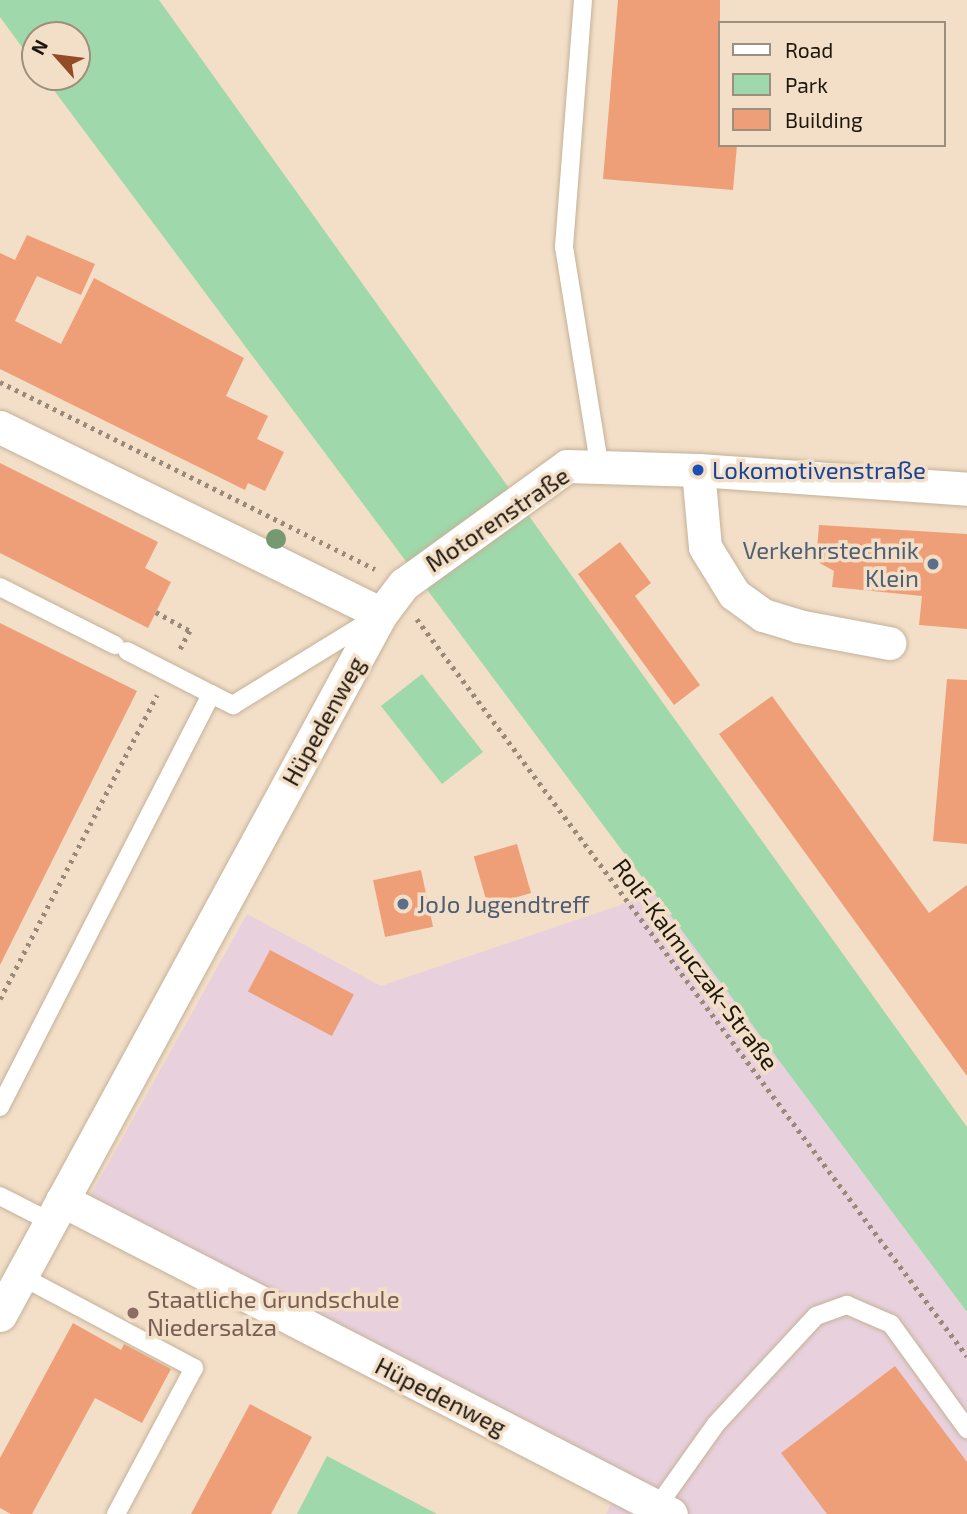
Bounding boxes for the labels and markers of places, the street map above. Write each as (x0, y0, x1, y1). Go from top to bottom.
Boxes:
place label: Lokomotivenstraße (712, 456, 926, 484)
marker: Lokomotivenstraße (690, 462, 706, 478)
place label: Verkehrstechnik Klein (742, 536, 919, 592)
marker: Verkehrstechnik Klein (925, 556, 941, 572)
place label: JoJo Jugendtreff (417, 890, 590, 918)
marker: JoJo Jugendtreff (395, 896, 411, 912)
place label: Staatliche Grundschule Niedersalza (147, 1285, 400, 1341)
marker: Staatliche Grundschule Niedersalza (125, 1305, 141, 1321)

